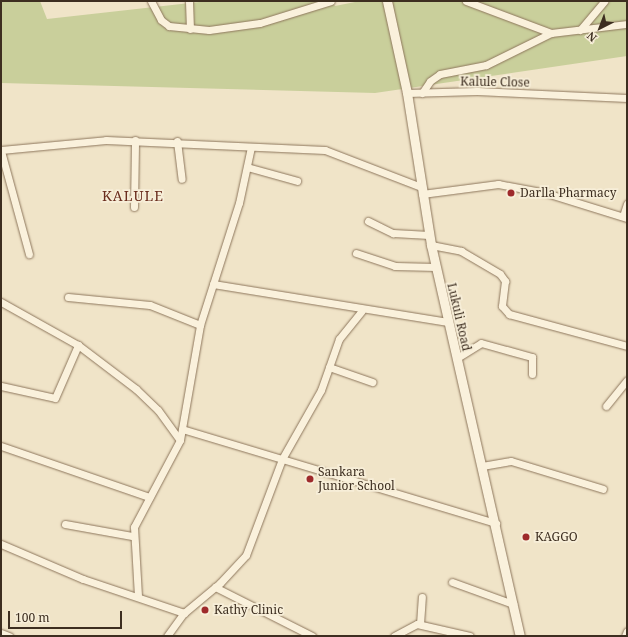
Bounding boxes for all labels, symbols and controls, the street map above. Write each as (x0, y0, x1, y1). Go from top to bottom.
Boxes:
north arrow (580, 8, 620, 48)
text: N (583, 29, 600, 46)
street label: Kalule Close (460, 74, 530, 90)
place label: Darlla Pharmacy (520, 186, 617, 200)
marker: Darlla Pharmacy (505, 187, 517, 199)
district label: KALULE (102, 188, 164, 204)
street label: Lukuli Road (444, 282, 474, 352)
place label: Sankara Junior School (318, 465, 395, 493)
marker: Sankara Junior School (305, 474, 315, 484)
place label: KAGGO (535, 530, 578, 544)
marker: KAGGO (520, 531, 532, 543)
scale bar (10, 603, 124, 629)
place label: Kathy Clinic (214, 603, 283, 617)
marker: Kathy Clinic (199, 604, 211, 616)
text: 100 m (15, 609, 50, 626)

